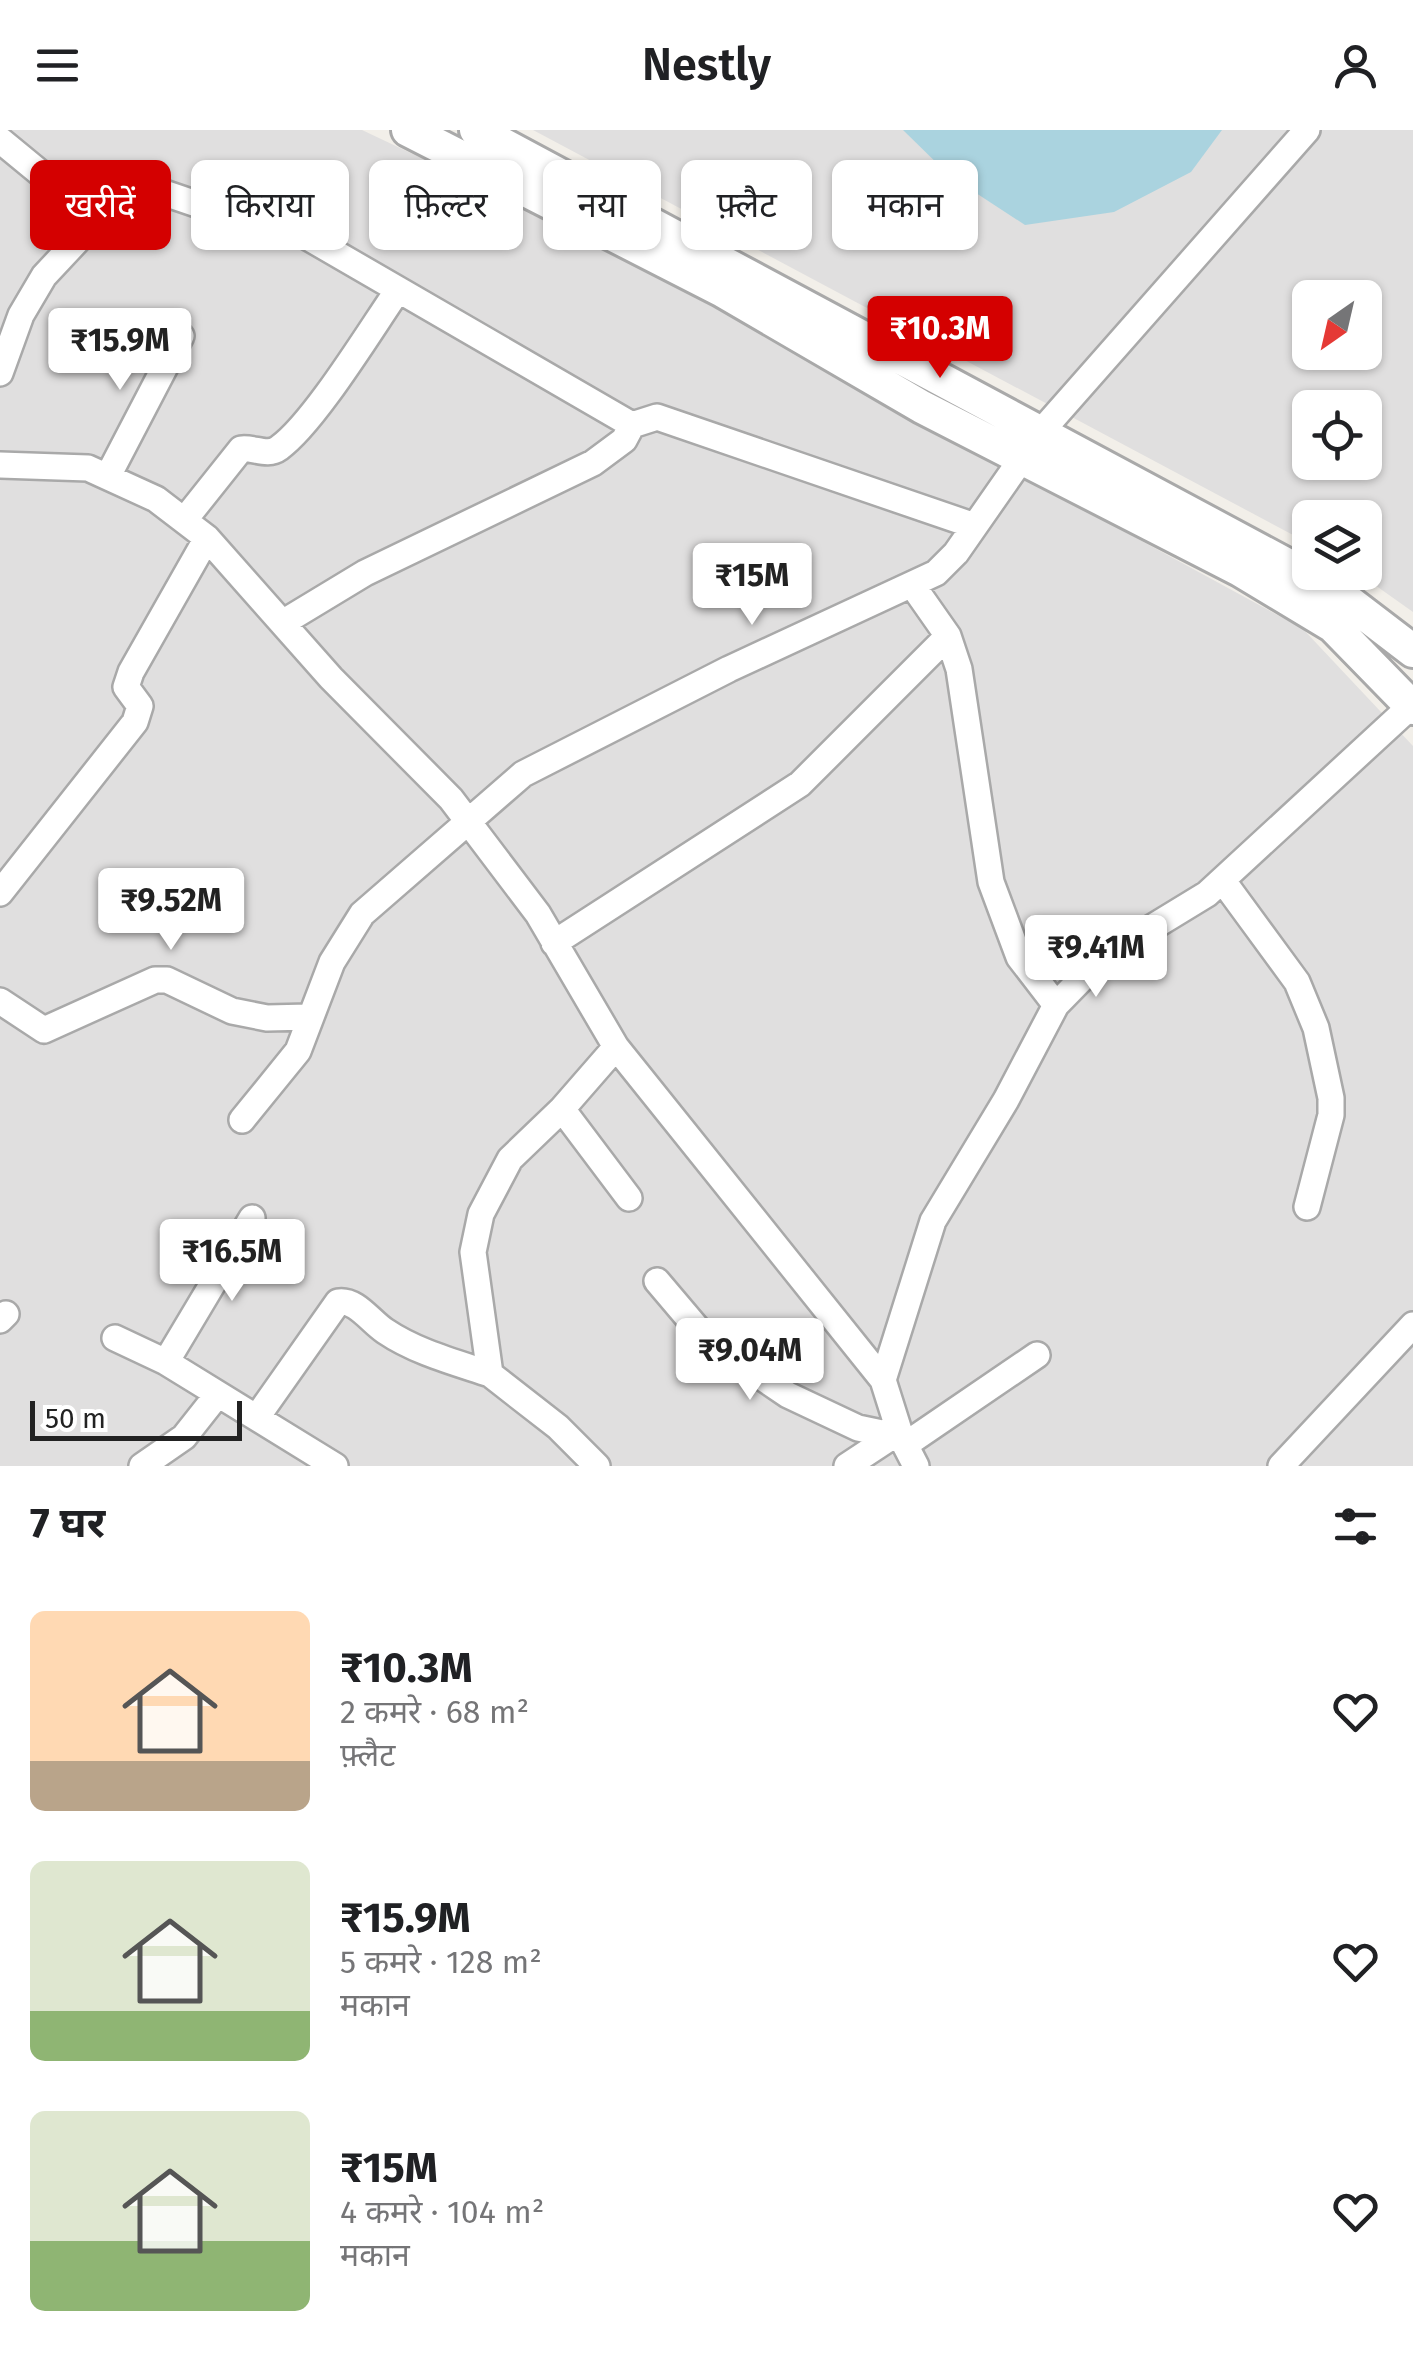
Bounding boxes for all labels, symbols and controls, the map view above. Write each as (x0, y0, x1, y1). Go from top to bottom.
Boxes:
icon: menu (30, 38, 85, 93)
text: Nestly (642, 38, 771, 92)
icon: person (1328, 38, 1383, 93)
chip: खरीदें (30, 160, 171, 250)
chip: किराया (191, 160, 349, 250)
chip: फ़िल्टर (369, 160, 523, 250)
chip: नया (543, 160, 661, 250)
chip: फ़्लैट (681, 160, 812, 250)
chip: मकान (832, 160, 978, 250)
north arrow (1292, 280, 1382, 370)
map controls (1292, 280, 1382, 590)
pin: ₹10.3M (859, 296, 1021, 381)
pin: ₹15.9M (39, 308, 201, 393)
text: ₹10.3M (890, 309, 990, 347)
text: ₹15.9M (70, 321, 170, 359)
button: locate (1292, 390, 1382, 480)
button: layers (1292, 500, 1382, 590)
pin: ₹15M (693, 543, 811, 628)
text: ₹15M (715, 556, 789, 594)
pin: ₹9.52M (90, 868, 252, 953)
text: ₹9.52M (120, 881, 222, 919)
pin: ₹9.41M (1015, 915, 1177, 1000)
text: ₹9.41M (1047, 928, 1145, 966)
pin: ₹16.5M (151, 1219, 313, 1304)
text: ₹16.5M (182, 1232, 282, 1270)
pin: ₹9.04M (669, 1318, 831, 1403)
text: ₹9.04M (698, 1331, 802, 1369)
scale bar (30, 1396, 242, 1440)
text: 50 m (45, 1402, 106, 1435)
text: 7 घर (30, 1498, 105, 1548)
icon: filters (1328, 1499, 1383, 1554)
text: ₹10.3M (340, 1643, 472, 1693)
icon: home (110, 1651, 230, 1771)
icon: heart (1328, 1684, 1383, 1739)
text: 2 कमरे · 68 m² (340, 1693, 529, 1731)
text: फ़्लैट (340, 1736, 395, 1774)
text: ₹15.9M (340, 1893, 470, 1943)
icon: home (110, 1901, 230, 2021)
icon: heart (1328, 1934, 1383, 1989)
text: 5 कमरे · 128 m² (340, 1943, 542, 1981)
text: मकान (340, 1986, 410, 2024)
text: ₹15M (340, 2143, 438, 2193)
icon: home (110, 2151, 230, 2271)
icon: heart (1328, 2184, 1383, 2239)
text: 4 कमरे · 104 m² (340, 2193, 544, 2231)
text: मकान (340, 2236, 410, 2274)

